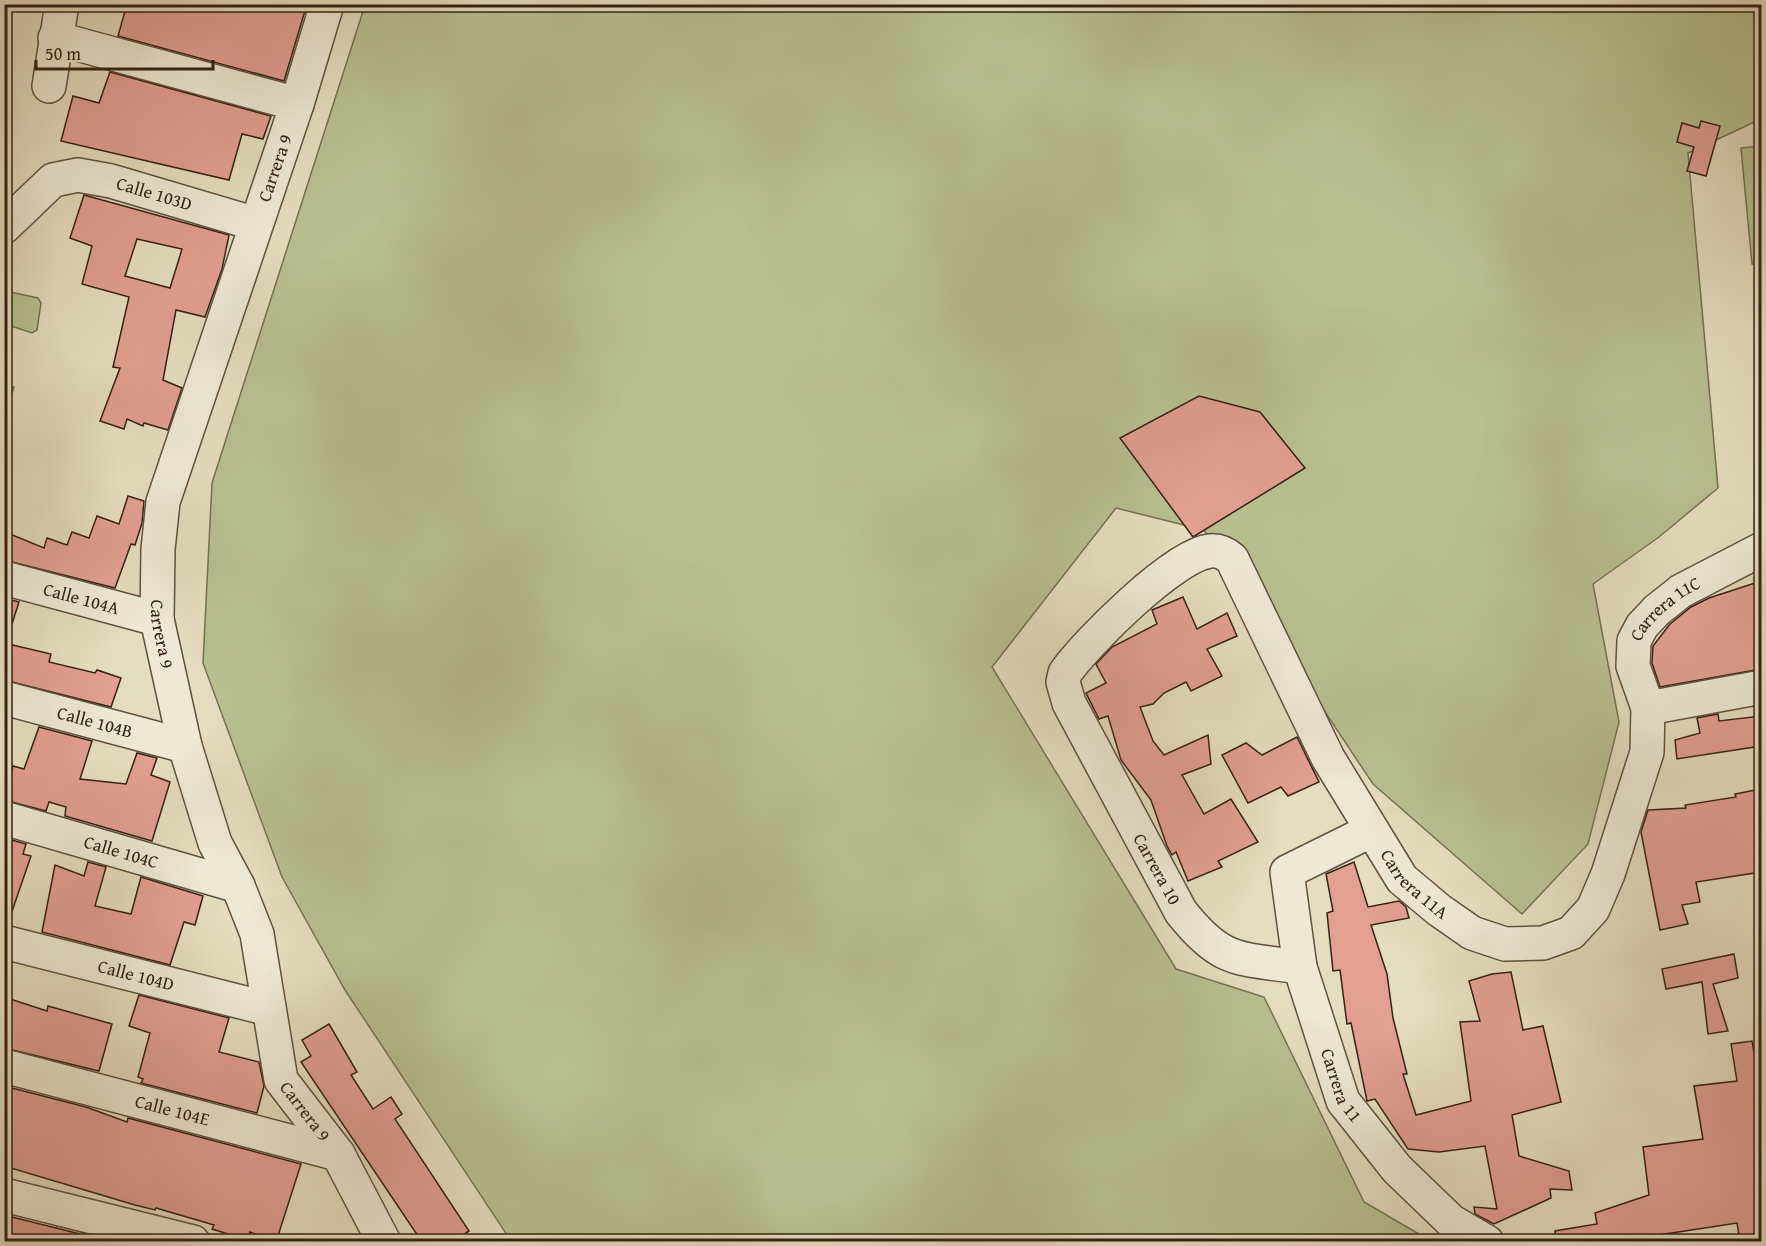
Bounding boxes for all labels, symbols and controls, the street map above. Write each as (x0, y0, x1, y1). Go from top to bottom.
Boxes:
scale bar (36, 33, 213, 71)
text: 50 m (45, 40, 81, 67)
street label: Carrera 9 (250, 130, 299, 205)
street label: Calle 103D (113, 169, 196, 217)
street label: Carrera 11C (1622, 569, 1705, 646)
street label: Calle 104A (40, 575, 123, 621)
street label: Carrera 9 (144, 599, 181, 671)
street label: Calle 104B (54, 699, 136, 745)
street label: Calle 104C (81, 828, 162, 875)
street label: Carrera 10 (1127, 828, 1188, 910)
street label: Carrera 11A (1374, 844, 1454, 926)
street label: Calle 104D (95, 952, 177, 997)
street label: Carrera 11 (1314, 1045, 1369, 1128)
street label: Carrera 9 (273, 1075, 337, 1147)
street label: Calle 104E (132, 1087, 213, 1133)

